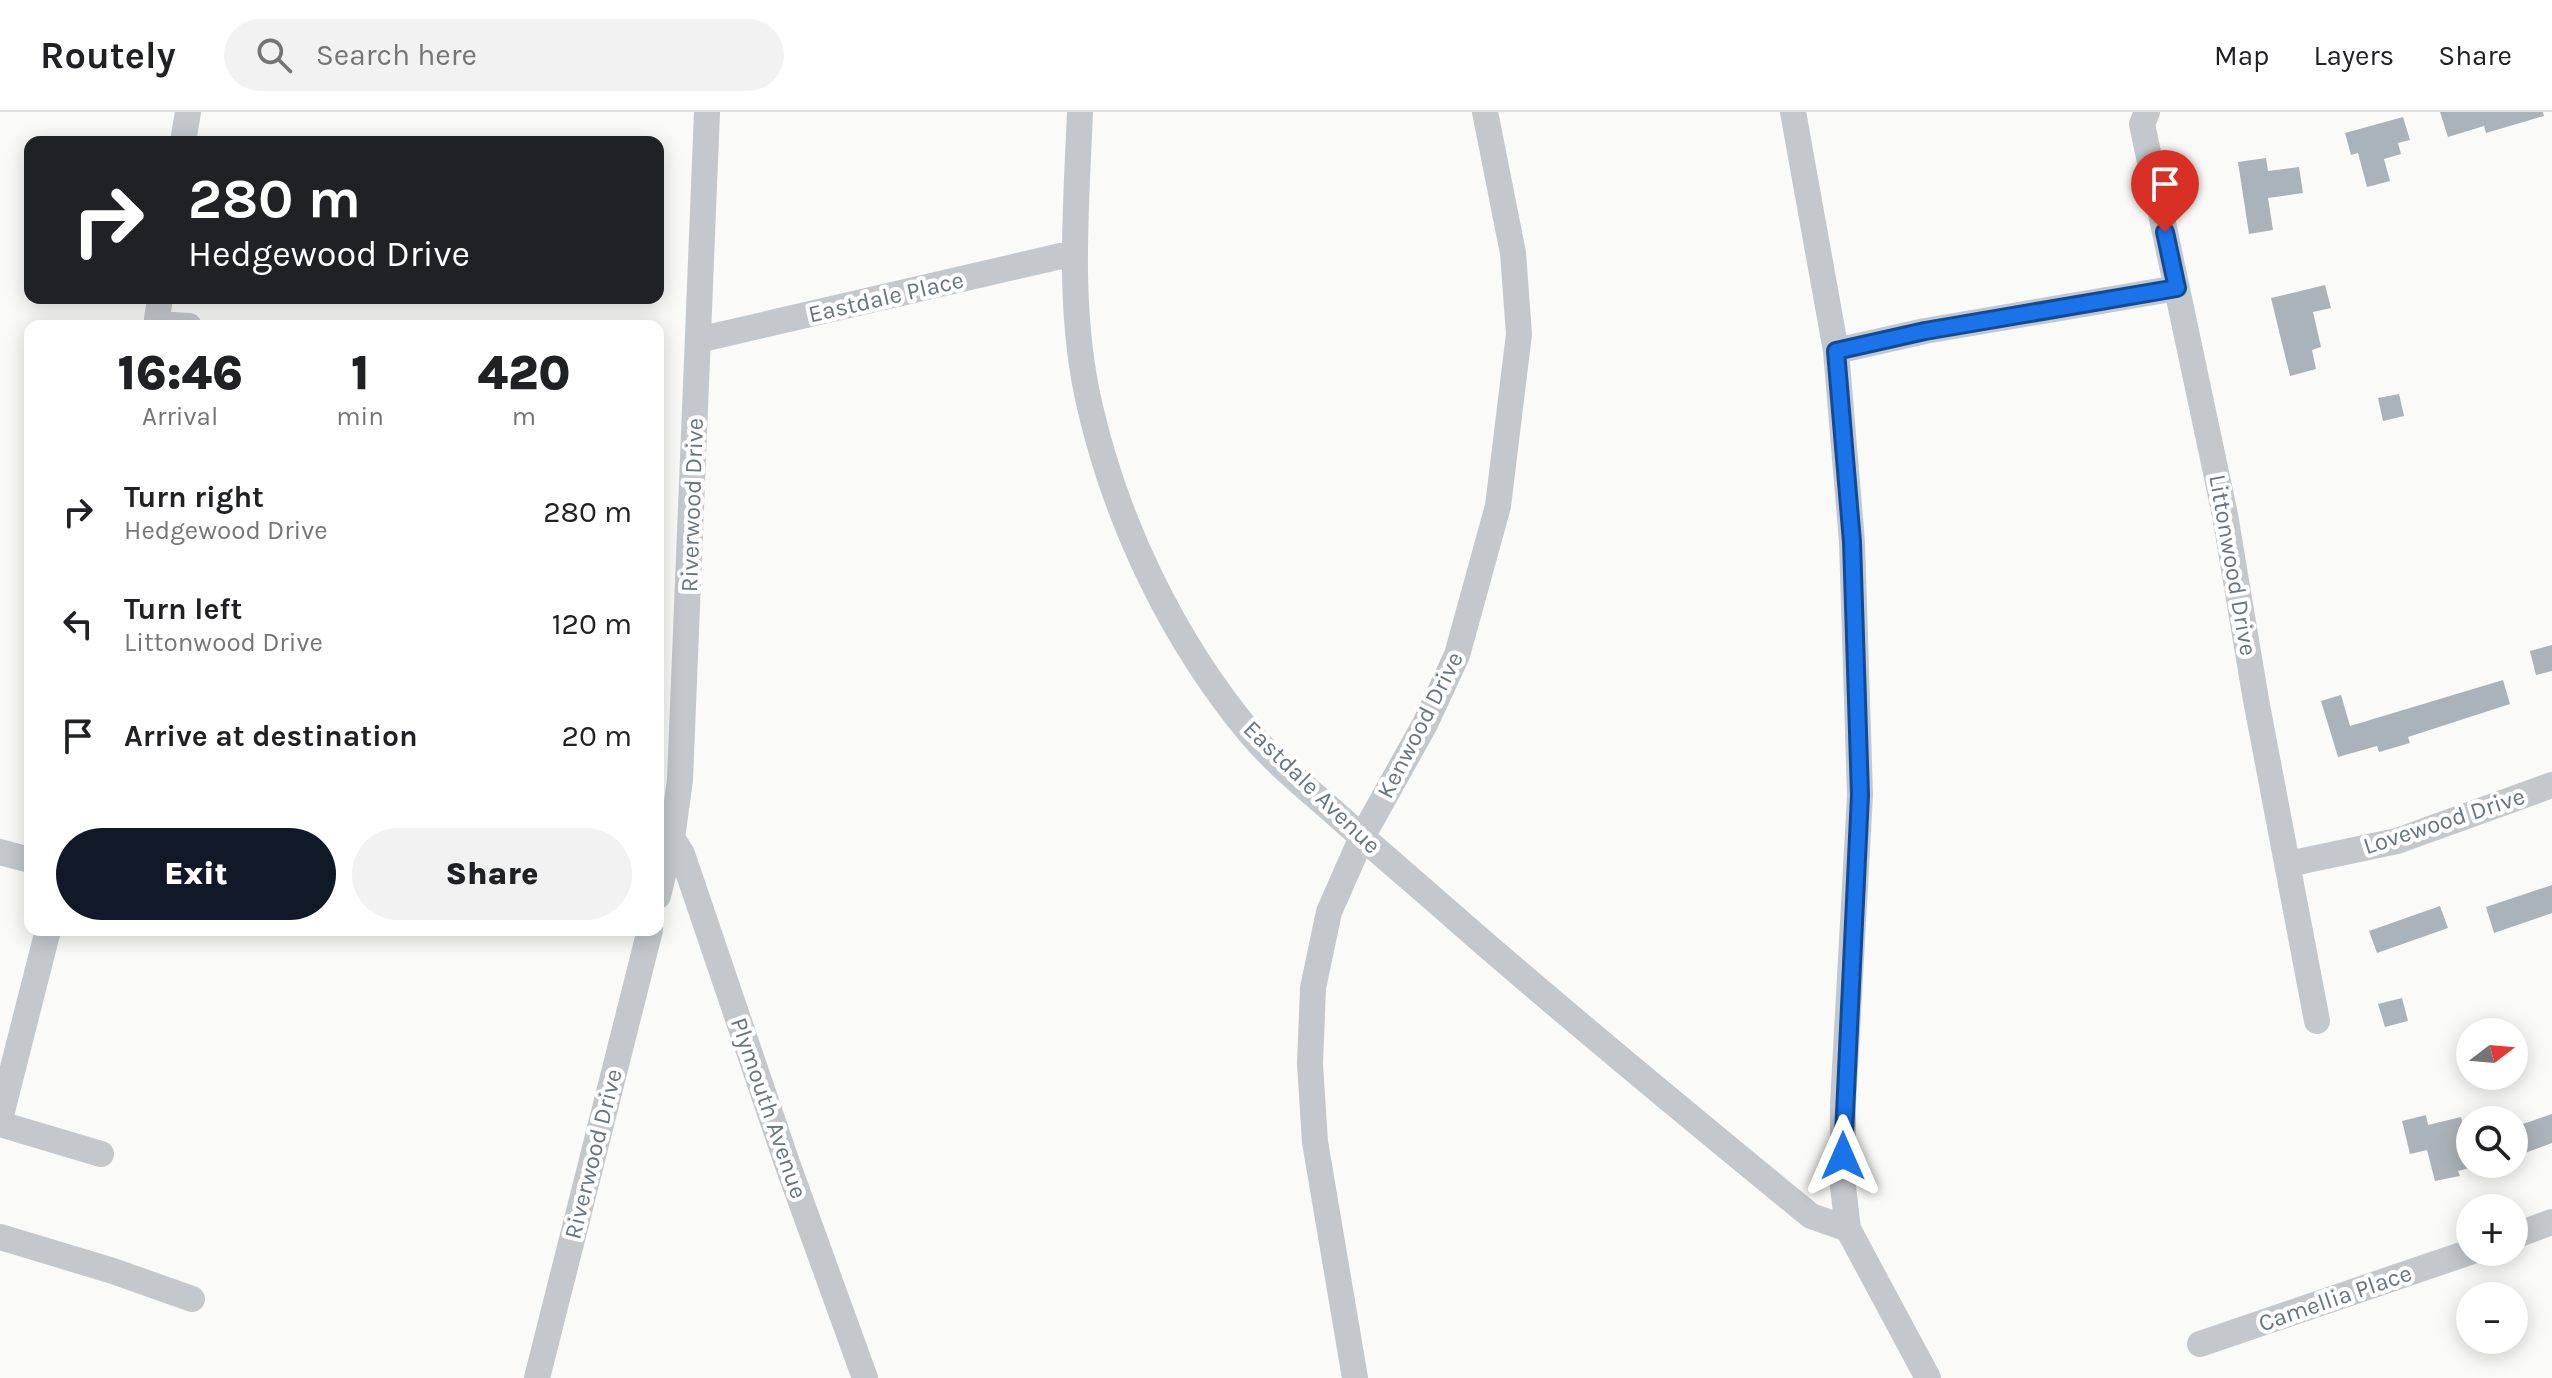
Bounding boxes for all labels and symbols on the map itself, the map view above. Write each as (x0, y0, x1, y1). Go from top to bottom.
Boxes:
pin (2131, 150, 2199, 232)
street label: Eastdale Place (806, 266, 966, 328)
street label: Riverwood Drive (675, 417, 709, 593)
street label: Littonwood Drive (2203, 472, 2263, 658)
street label: Kenwood Drive (1371, 647, 1469, 803)
street label: Eastdale Avenue (1238, 715, 1386, 859)
street label: Lovewood Drive (2360, 782, 2528, 860)
street label: Plymouth Avenue (725, 1014, 813, 1202)
north arrow (2456, 1018, 2528, 1090)
street label: Riverwood Drive (558, 1066, 628, 1242)
position arrow (1801, 1114, 1885, 1198)
street label: Camellia Place (2255, 1259, 2415, 1337)

